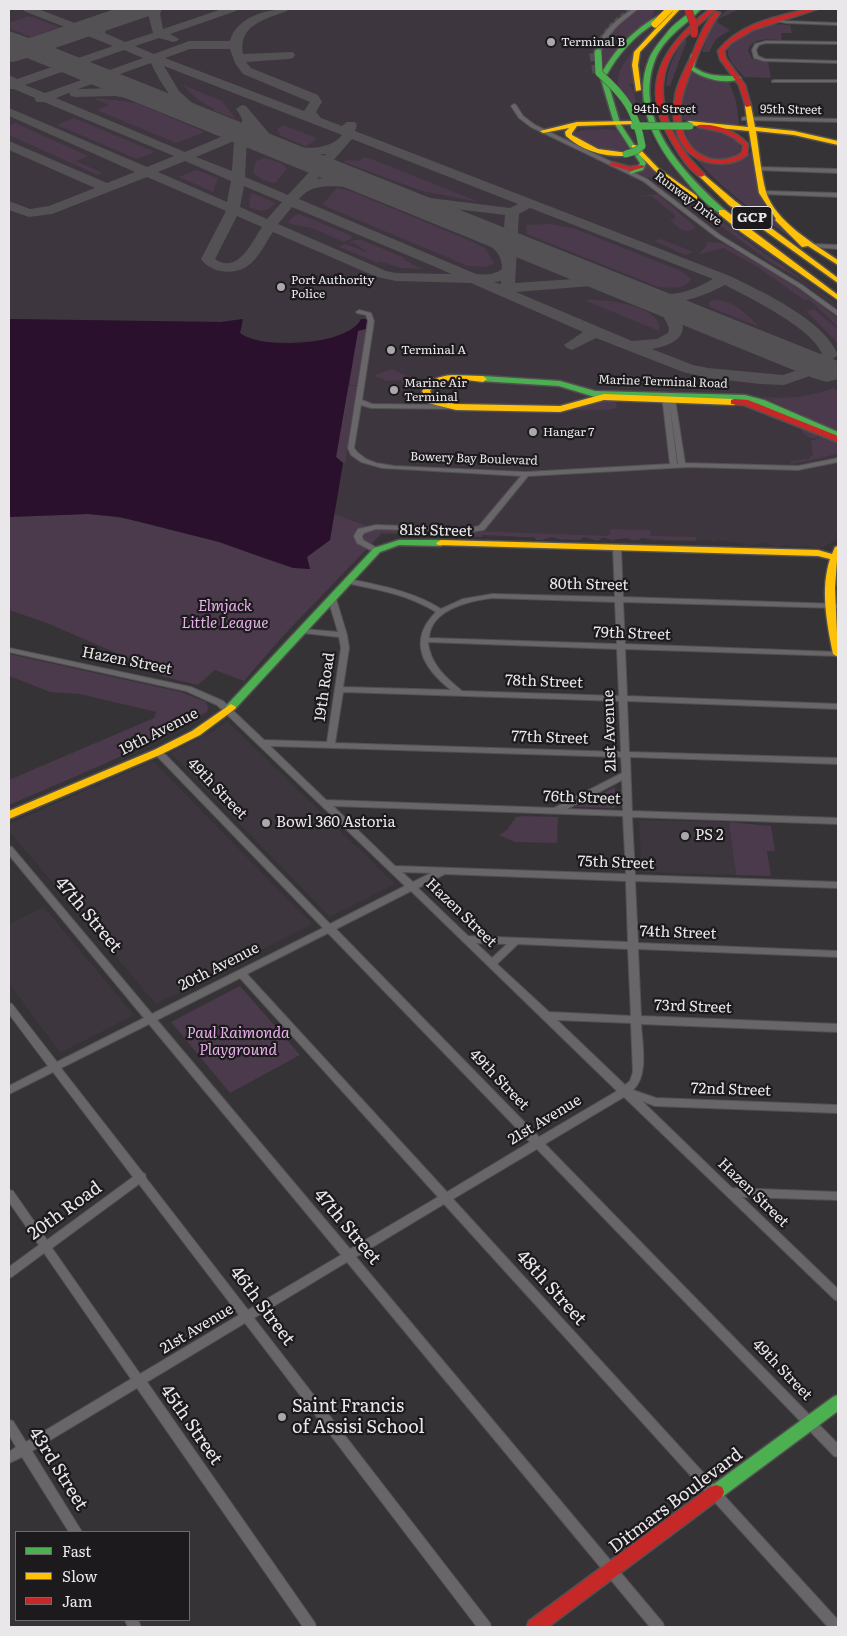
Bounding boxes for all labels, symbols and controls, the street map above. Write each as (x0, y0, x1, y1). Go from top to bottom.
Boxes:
place label: Terminal B (561, 35, 625, 49)
marker: Terminal B (545, 36, 557, 48)
street label: 94th Street (634, 102, 696, 116)
street label: 95th Street (760, 102, 822, 118)
street label: Runway Drive (652, 169, 724, 229)
road number: GCP (732, 207, 772, 230)
place label: Port Authority Police (291, 273, 374, 301)
marker: Port Authority Police (275, 281, 287, 293)
place label: Terminal A (401, 343, 466, 357)
marker: Terminal A (385, 344, 397, 356)
street label: Marine Terminal Road (598, 373, 728, 391)
place label: Marine Air Terminal (404, 376, 467, 404)
marker: Marine Air Terminal (388, 384, 400, 396)
place label: Hangar 7 (543, 425, 594, 439)
marker: Hangar 7 (527, 426, 539, 438)
street label: Bowery Bay Boulevard (410, 450, 538, 468)
street label: 81st Street (399, 521, 473, 541)
street label: 80th Street (549, 575, 629, 595)
park label: Elmjack Little League (182, 598, 268, 633)
street label: 79th Street (593, 624, 671, 644)
street label: Hazen Street (80, 643, 174, 679)
street label: 19th Road (311, 651, 339, 723)
street label: 78th Street (505, 672, 583, 692)
street label: 21st Avenue (600, 690, 620, 772)
street label: 19th Avenue (117, 705, 201, 759)
street label: 77th Street (511, 728, 589, 748)
street label: 49th Street (183, 755, 251, 823)
street label: 76th Street (543, 788, 621, 808)
place label: Bowl 360 Astoria (276, 814, 395, 832)
marker: Bowl 360 Astoria (260, 817, 272, 829)
place label: PS 2 (695, 827, 724, 845)
marker: PS 2 (679, 830, 691, 842)
street label: 75th Street (577, 853, 655, 873)
street label: 47th Street (50, 873, 126, 957)
street label: Hazen Street (422, 875, 500, 951)
street label: 74th Street (639, 923, 717, 943)
street label: 20th Avenue (176, 939, 262, 995)
street label: 73rd Street (654, 997, 732, 1017)
park label: Paul Raimonda Playground (186, 1025, 290, 1060)
street label: 49th Street (465, 1046, 533, 1114)
street label: 72nd Street (691, 1080, 771, 1100)
street label: 21st Avenue (505, 1091, 585, 1149)
street label: Hazen Street (714, 1155, 792, 1231)
street label: 20th Road (24, 1177, 106, 1245)
street label: 47th Street (309, 1185, 385, 1269)
street label: 48th Street (511, 1246, 591, 1330)
street label: 46th Street (225, 1262, 299, 1350)
street label: 21st Avenue (157, 1300, 237, 1358)
street label: 49th Street (748, 1336, 816, 1404)
street label: 45th Street (155, 1381, 227, 1469)
place label: Saint Francis of Assisi School (292, 1396, 425, 1438)
marker: Saint Francis of Assisi School (276, 1411, 288, 1423)
street label: 43rd Street (24, 1423, 92, 1515)
street label: Ditmars Boulevard (605, 1444, 747, 1558)
legend (15, 1531, 190, 1621)
text: Fast (62, 1539, 91, 1562)
text: Slow (62, 1564, 97, 1587)
text: Jam (62, 1589, 92, 1612)

